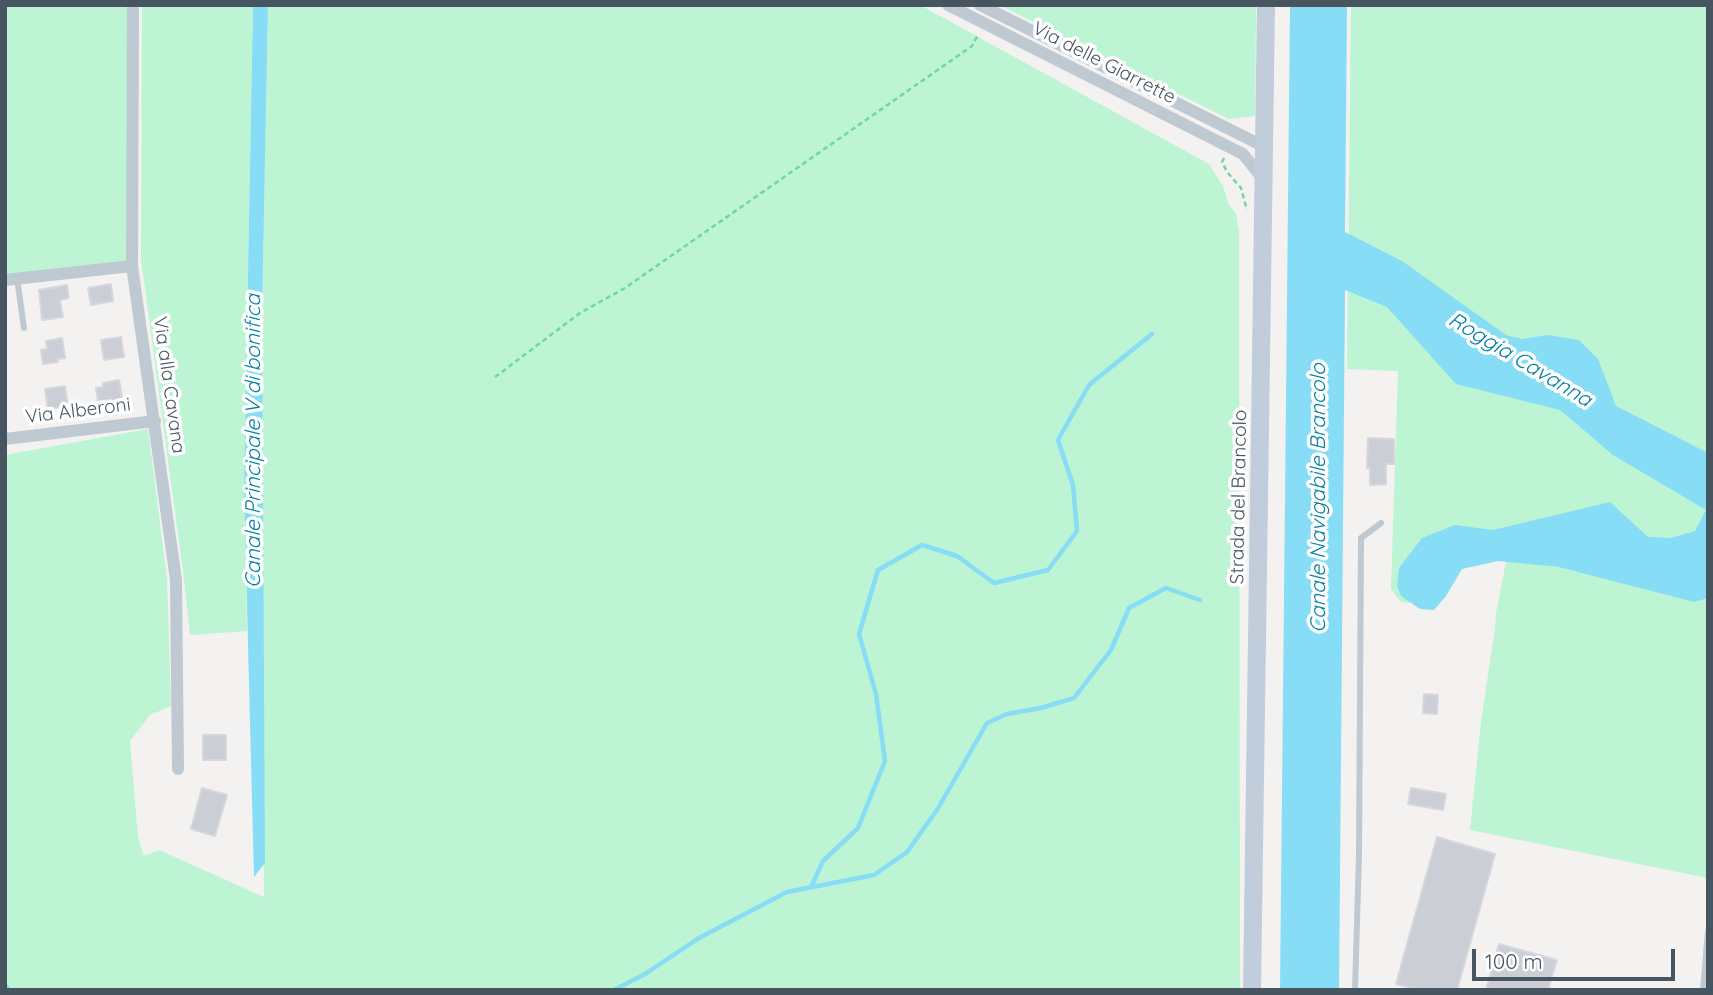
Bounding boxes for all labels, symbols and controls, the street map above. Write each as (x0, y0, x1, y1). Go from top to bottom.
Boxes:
street label: Via delle Giarrette (1029, 17, 1179, 109)
water label: Canale Principale V di bonifica (241, 294, 267, 588)
water label: Roggia Cavanna (1444, 307, 1596, 413)
street label: Via alla Cavana (148, 315, 190, 455)
water label: Canale Navigabile Brancolo (1306, 363, 1332, 633)
street label: Via Alberoni (24, 393, 132, 429)
street label: Strada del Brancolo (1226, 409, 1252, 585)
scale bar (1475, 936, 1678, 980)
text: 100 m (1485, 948, 1543, 974)

